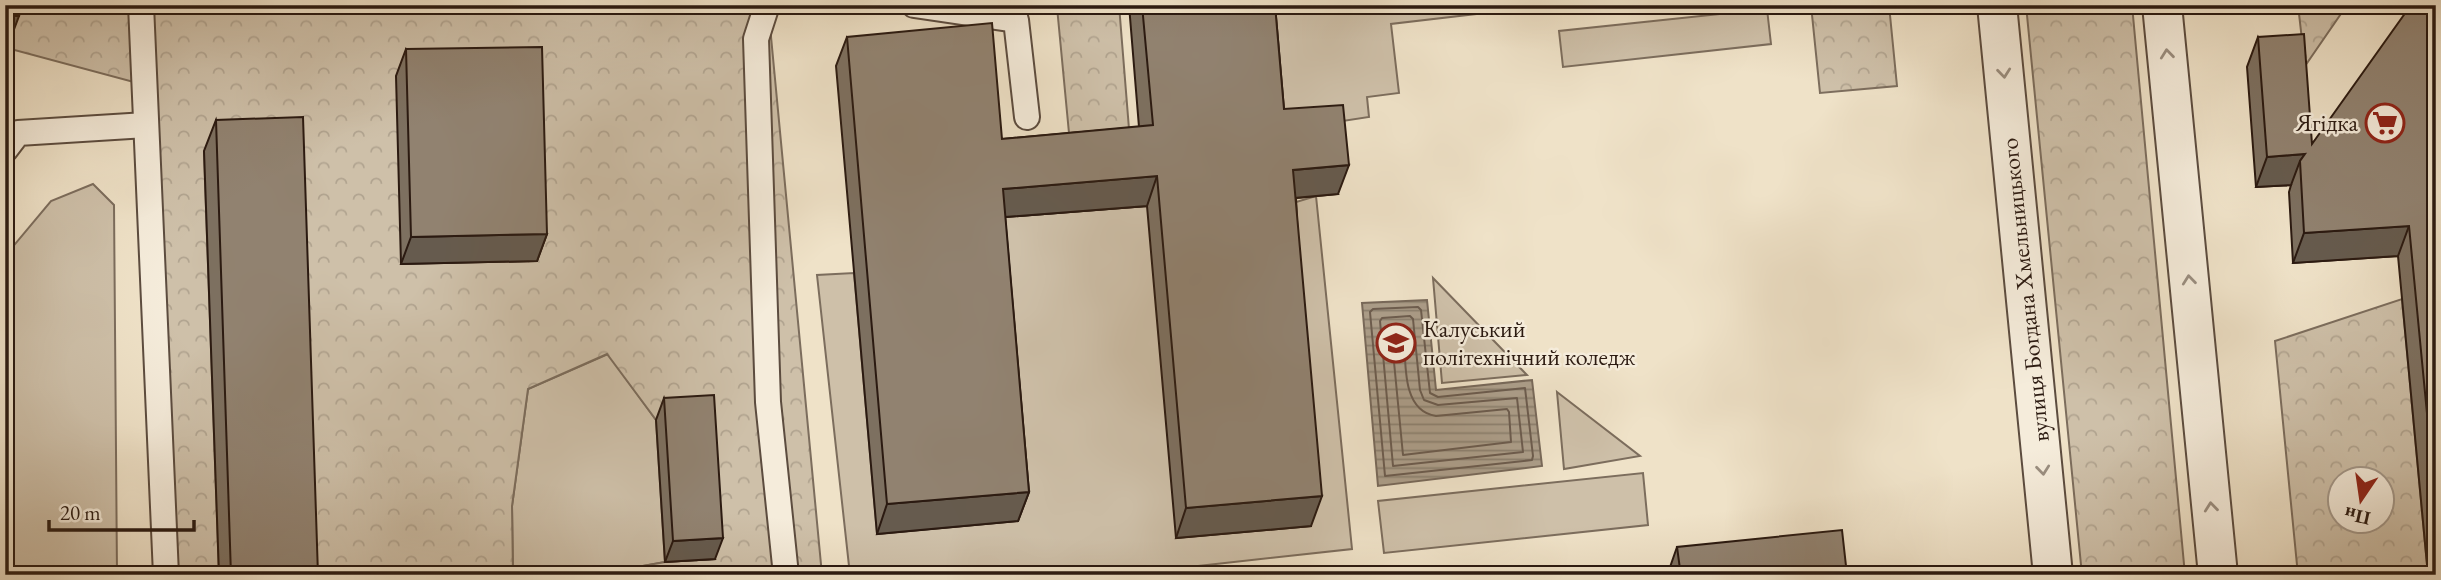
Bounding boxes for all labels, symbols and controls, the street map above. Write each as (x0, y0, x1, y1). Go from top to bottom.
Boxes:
one-way arrow (2159, 48, 2174, 60)
one-way arrow (1996, 67, 2011, 79)
supermarket icon: Ягідка (2364, 102, 2406, 144)
place label: Ягідка (2295, 107, 2358, 138)
street label: вулиця Богдана Хмельницького (1993, 136, 2056, 444)
one-way arrow (2182, 275, 2197, 286)
place label: Калуський політехнічний коледж (1423, 313, 1636, 372)
school or university icon: Калуський політехнічний коледж (1375, 322, 1417, 364)
north arrow (2326, 464, 2396, 534)
one-way arrow (2035, 465, 2050, 476)
scale bar (49, 489, 194, 533)
text: 20 m (60, 499, 101, 526)
one-way arrow (2204, 501, 2219, 512)
text: Пн (2342, 501, 2373, 531)

